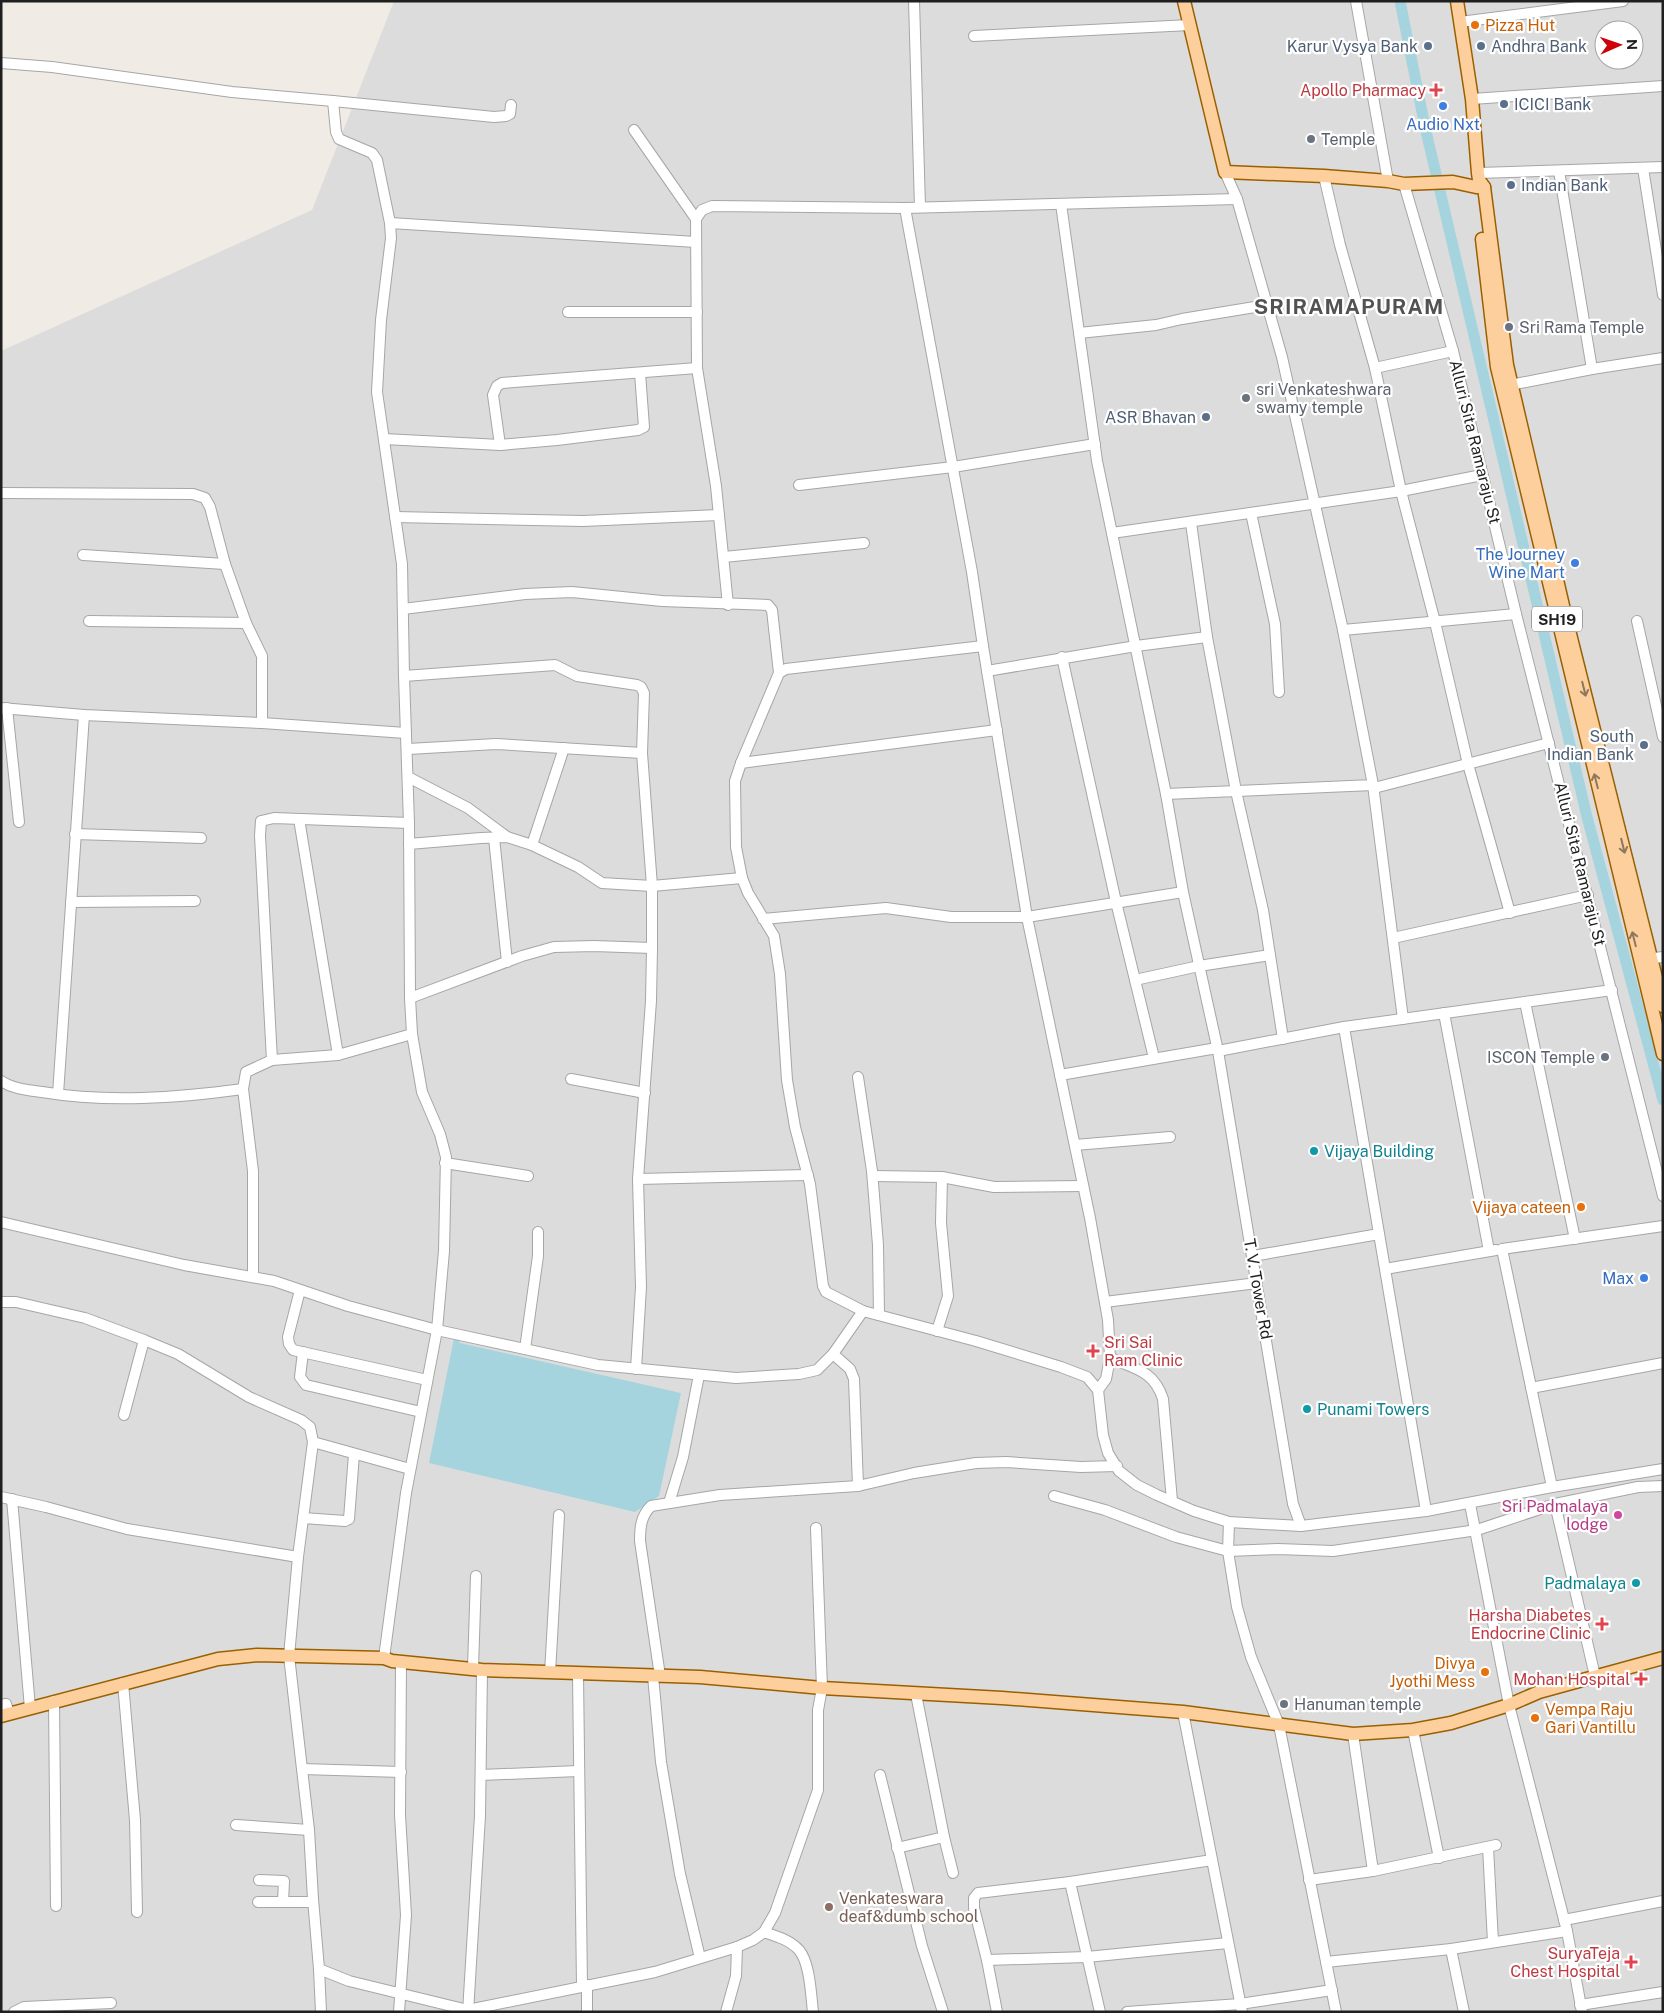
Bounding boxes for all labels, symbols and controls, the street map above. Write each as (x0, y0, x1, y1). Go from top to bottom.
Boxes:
place label: Pizza Hut (1485, 16, 1555, 35)
marker: Pizza Hut (1469, 19, 1481, 31)
north arrow (1594, 20, 1644, 70)
place label: Karur Vysya Bank (1287, 37, 1418, 56)
place label: Andhra Bank (1491, 37, 1587, 56)
text: N (1624, 39, 1640, 50)
marker: Karur Vysya Bank (1422, 40, 1434, 52)
marker: Andhra Bank (1475, 40, 1487, 52)
place label: Apollo Pharmacy (1300, 81, 1426, 100)
marker: Apollo Pharmacy (1430, 84, 1442, 96)
place label: ICICI Bank (1514, 95, 1591, 114)
marker: ICICI Bank (1498, 98, 1510, 110)
marker: Audio Nxt (1437, 100, 1449, 112)
place label: Audio Nxt (1406, 115, 1480, 134)
place label: Temple (1321, 130, 1375, 149)
marker: Temple (1305, 133, 1317, 145)
place label: Indian Bank (1521, 176, 1608, 195)
marker: Indian Bank (1505, 179, 1517, 191)
district label: SRIRAMAPURAM (1254, 294, 1444, 319)
place label: Sri Rama Temple (1519, 318, 1644, 337)
marker: Sri Rama Temple (1503, 321, 1515, 333)
street label: Alluri Sita Ramaraju St (1445, 358, 1505, 526)
place label: sri Venkateshwara swamy temple (1256, 380, 1391, 417)
marker: sri Venkateshwara swamy temple (1240, 392, 1252, 404)
place label: ASR Bhavan (1105, 408, 1196, 427)
marker: ASR Bhavan (1200, 411, 1212, 423)
place label: The Journey Wine Mart (1476, 545, 1565, 582)
marker: The Journey Wine Mart (1569, 557, 1581, 569)
road number: SH19 (1532, 606, 1582, 632)
one-way arrow (1580, 680, 1589, 696)
place label: South Indian Bank (1547, 727, 1634, 764)
marker: South Indian Bank (1638, 739, 1650, 751)
one-way arrow (1591, 774, 1600, 790)
street label: Alluri Sita Ramaraju St (1550, 780, 1610, 948)
one-way arrow (1619, 838, 1628, 854)
one-way arrow (1629, 932, 1638, 948)
place label: ISCON Temple (1487, 1048, 1595, 1067)
marker: ISCON Temple (1599, 1051, 1611, 1063)
place label: Vijaya Building (1324, 1142, 1434, 1161)
marker: Vijaya Building (1308, 1145, 1320, 1157)
place label: Vijaya cateen (1472, 1198, 1571, 1217)
marker: Vijaya cateen (1575, 1201, 1587, 1213)
street label: T. V. Tower Rd (1240, 1237, 1276, 1341)
place label: Max (1602, 1269, 1634, 1288)
marker: Max (1638, 1272, 1650, 1284)
place label: Sri Sai Ram Clinic (1104, 1333, 1183, 1370)
marker: Sri Sai Ram Clinic (1086, 1344, 1100, 1358)
place label: Punami Towers (1317, 1400, 1429, 1419)
marker: Punami Towers (1301, 1403, 1313, 1415)
place label: Sri Padmalaya lodge (1501, 1497, 1608, 1534)
marker: Sri Padmalaya lodge (1612, 1509, 1624, 1521)
place label: Padmalaya (1544, 1574, 1626, 1593)
marker: Padmalaya (1630, 1577, 1642, 1589)
place label: Harsha Diabetes Endocrine Clinic (1468, 1606, 1591, 1643)
marker: Harsha Diabetes Endocrine Clinic (1595, 1617, 1609, 1631)
place label: Divya Jyothi Mess (1389, 1654, 1475, 1691)
marker: Divya Jyothi Mess (1479, 1666, 1491, 1678)
place label: Mohan Hospital (1513, 1670, 1630, 1689)
marker: Mohan Hospital (1634, 1672, 1648, 1686)
place label: Hanuman temple (1294, 1695, 1421, 1714)
marker: Hanuman temple (1278, 1698, 1290, 1710)
place label: Vempa Raju Gari Vantillu (1545, 1700, 1636, 1737)
marker: Vempa Raju Gari Vantillu (1529, 1712, 1541, 1724)
place label: Venkateswara deaf&dumb school (839, 1889, 979, 1926)
marker: Venkateswara deaf&dumb school (823, 1901, 835, 1913)
place label: SuryaTeja Chest Hospital (1510, 1944, 1620, 1981)
marker: SuryaTeja Chest Hospital (1624, 1955, 1638, 1969)

